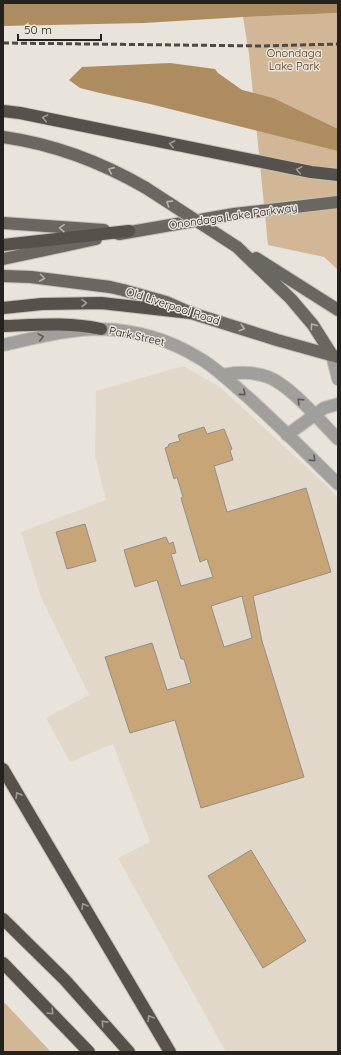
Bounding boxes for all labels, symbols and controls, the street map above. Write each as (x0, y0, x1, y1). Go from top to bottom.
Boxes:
scale bar (18, 16, 101, 42)
text: 50 m (24, 22, 52, 37)
park label: Onondaga Lake Park (267, 46, 321, 73)
one-way arrow (42, 114, 48, 123)
one-way arrow (169, 141, 175, 149)
one-way arrow (296, 166, 303, 175)
one-way arrow (108, 167, 116, 175)
street label: Onondaga Lake Parkway (168, 200, 298, 232)
one-way arrow (166, 201, 173, 208)
one-way arrow (59, 223, 65, 232)
one-way arrow (39, 273, 45, 282)
street label: Old Liverpool Road (124, 284, 222, 328)
one-way arrow (81, 299, 87, 307)
street label: Park Street (108, 323, 166, 349)
one-way arrow (311, 323, 318, 330)
one-way arrow (238, 324, 245, 332)
one-way arrow (38, 333, 44, 341)
one-way arrow (238, 388, 245, 395)
one-way arrow (297, 398, 305, 406)
one-way arrow (308, 454, 316, 462)
one-way arrow (15, 792, 23, 799)
one-way arrow (82, 903, 89, 910)
one-way arrow (46, 1007, 54, 1015)
one-way arrow (148, 1015, 155, 1022)
one-way arrow (101, 1020, 108, 1028)

